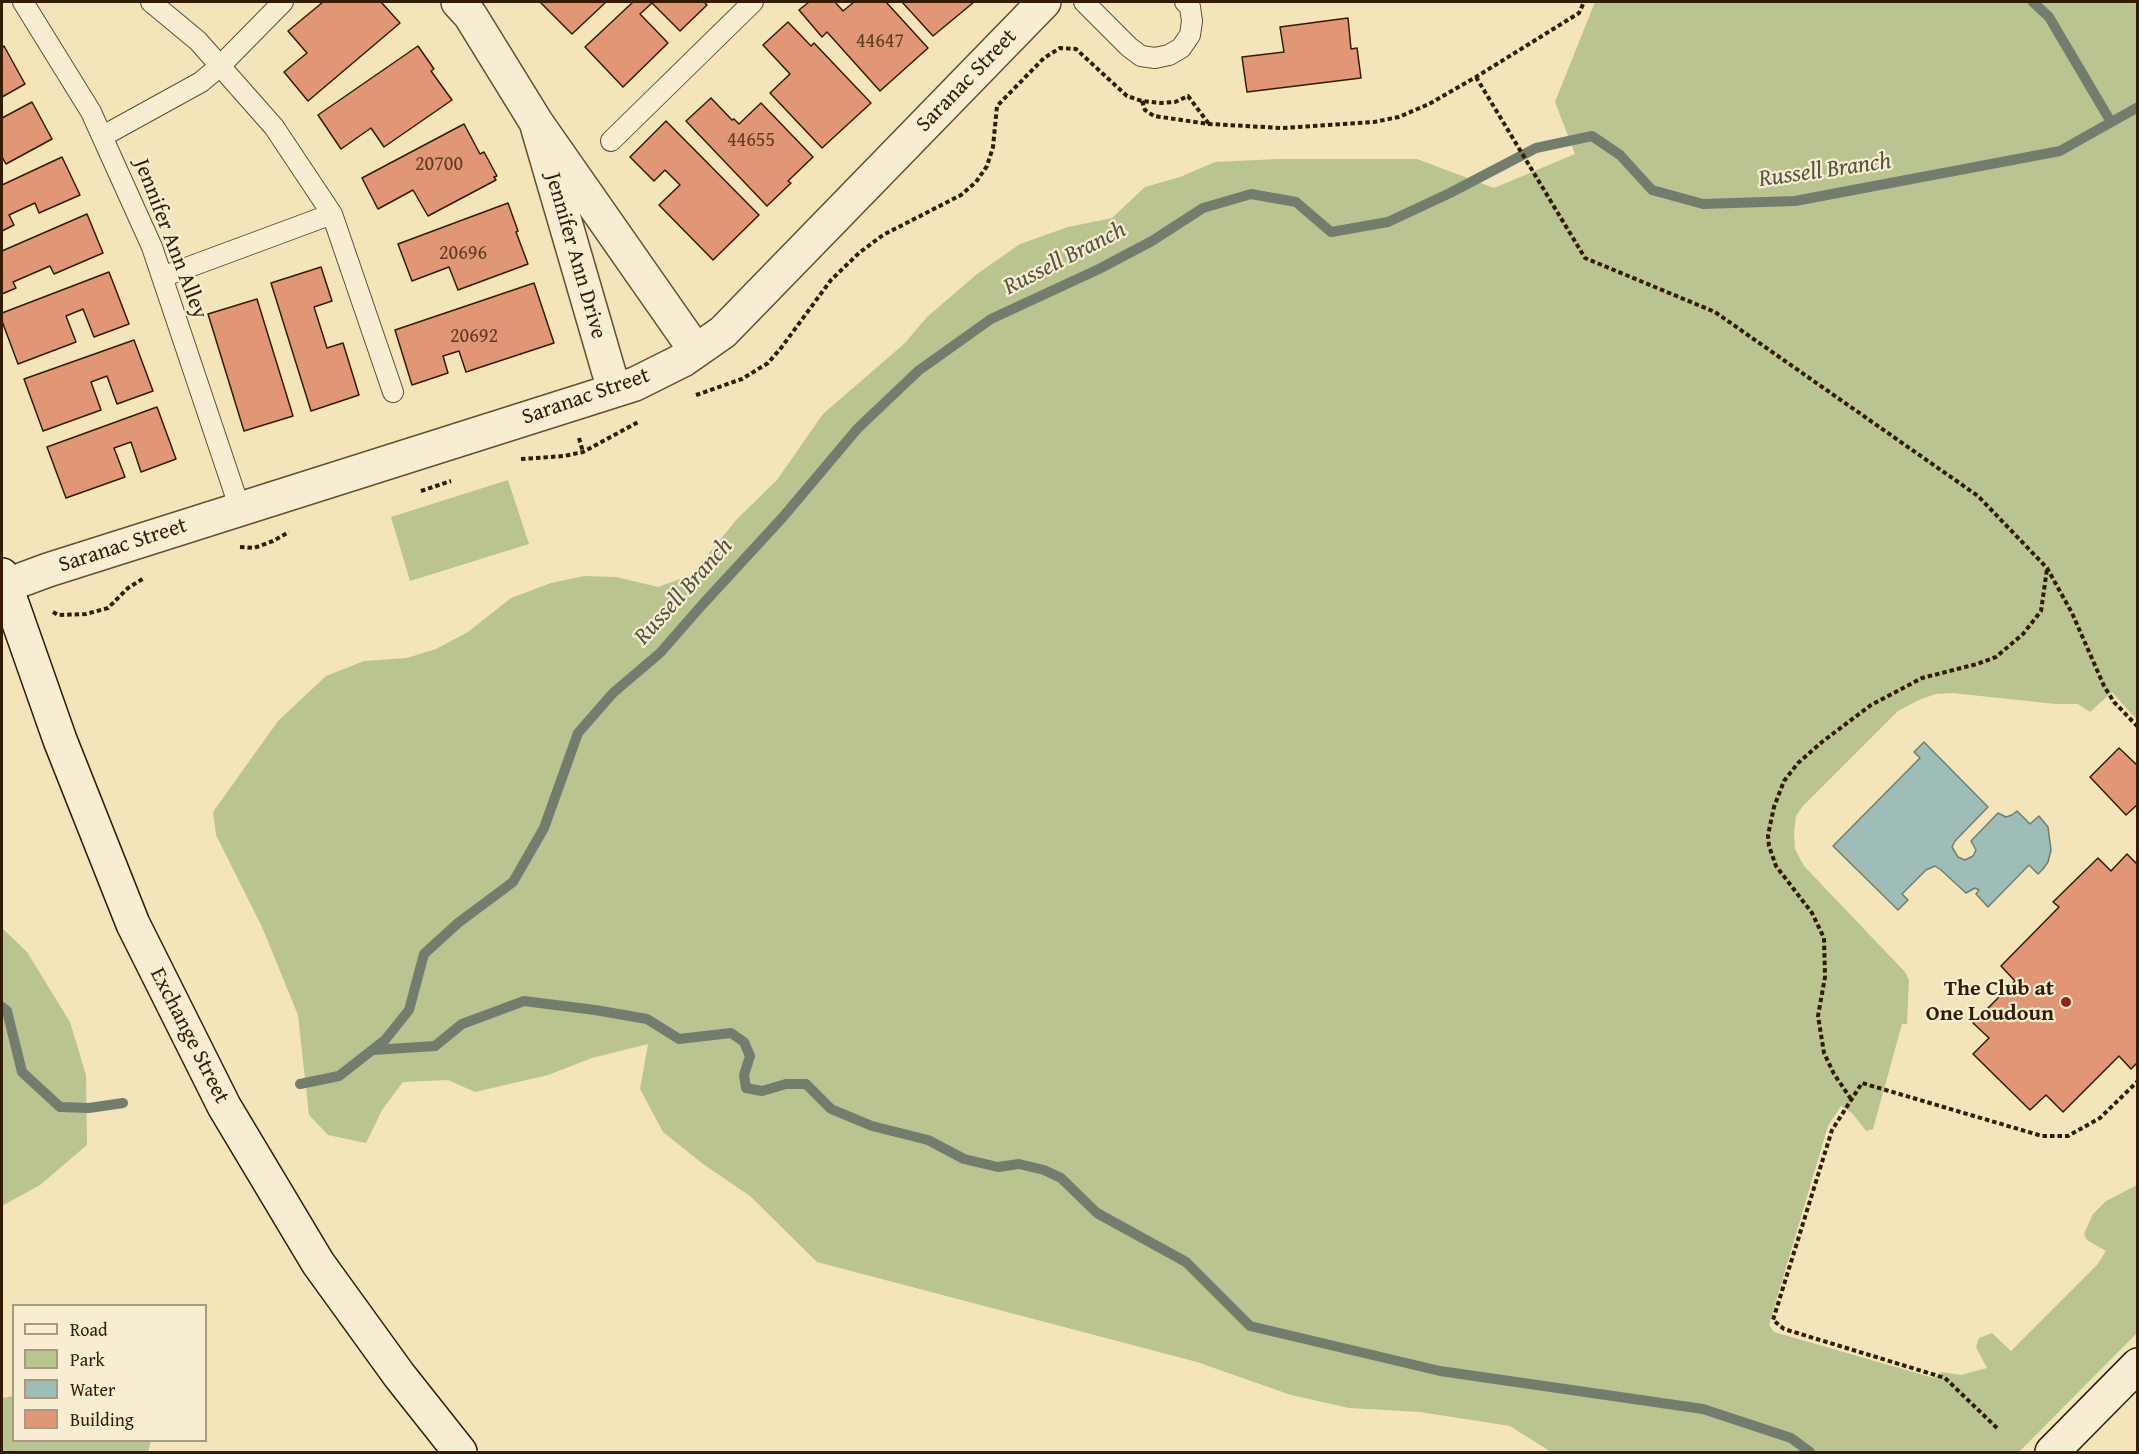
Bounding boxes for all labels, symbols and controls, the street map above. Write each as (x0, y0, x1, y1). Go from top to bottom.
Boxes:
street label: Saranac Street (911, 24, 1023, 138)
house number: 44647 (856, 30, 904, 54)
house number: 44655 (727, 129, 775, 153)
water label: Russell Branch (1757, 147, 1893, 195)
house number: 20700 (415, 153, 463, 177)
street label: Jennifer Ann Alley (127, 155, 213, 323)
street label: Jennifer Ann Drive (539, 170, 611, 342)
water label: Russell Branch (999, 216, 1131, 302)
house number: 20696 (439, 242, 487, 266)
house number: 20692 (450, 325, 498, 349)
street label: Saranac Street (519, 363, 653, 431)
street label: Saranac Street (55, 513, 191, 579)
water label: Russell Branch (629, 533, 739, 651)
street label: Exchange Street (144, 964, 234, 1108)
place label: The Club at One Loudoun (1926, 976, 2054, 1028)
marker: The Club at One Loudoun (2059, 995, 2073, 1009)
legend (12, 1304, 207, 1442)
text: Road (70, 1316, 108, 1343)
text: Park (70, 1346, 105, 1373)
text: Water (70, 1376, 115, 1403)
text: Building (70, 1406, 134, 1433)

